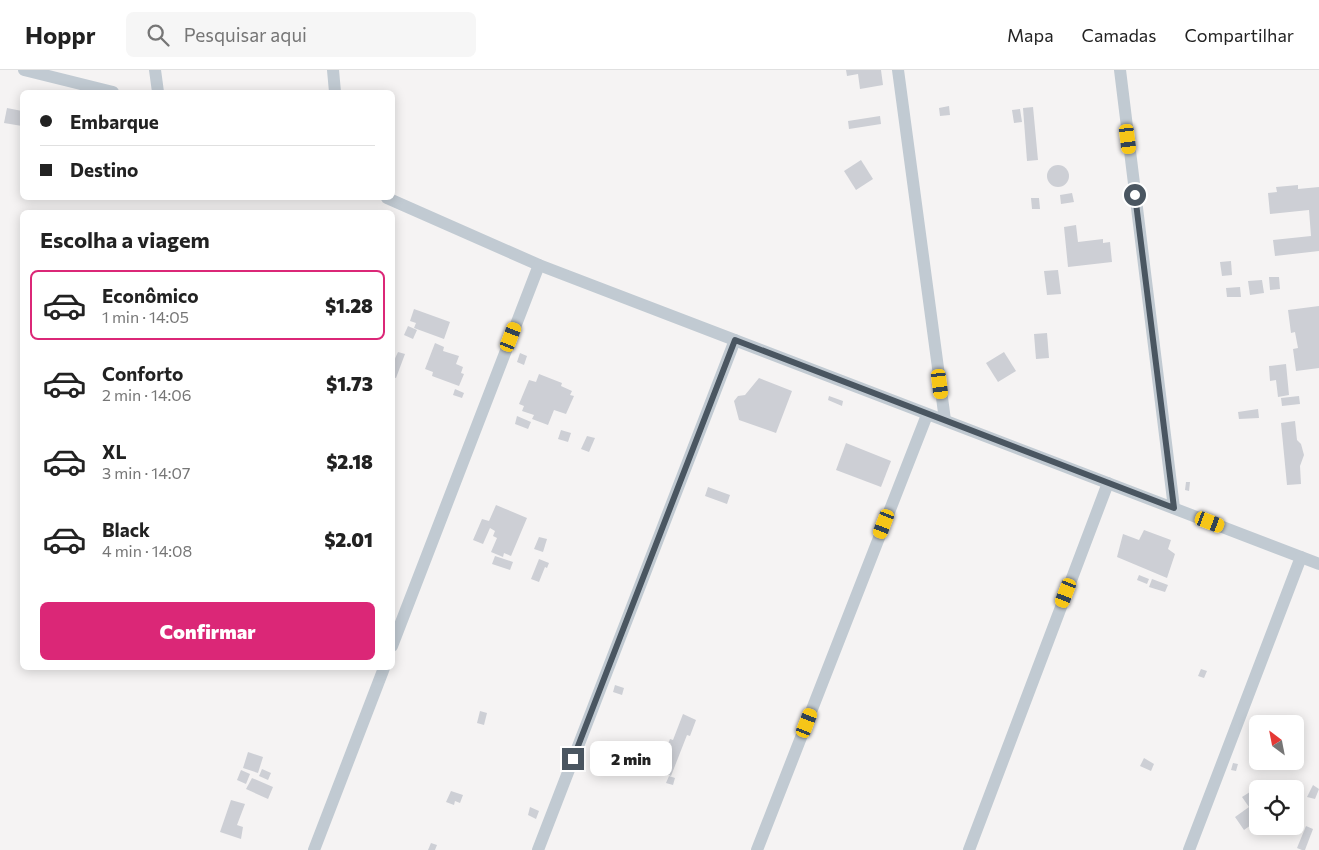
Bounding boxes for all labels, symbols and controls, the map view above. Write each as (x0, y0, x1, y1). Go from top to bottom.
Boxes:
search box (126, 12, 476, 57)
text: Hoppr (25, 20, 96, 49)
icon: search (144, 21, 172, 49)
text: Pesquisar aqui (184, 23, 307, 46)
text: Mapa (1007, 24, 1054, 46)
text: Camadas (1082, 24, 1156, 46)
text: Compartilhar (1184, 24, 1294, 46)
text: Embarque (70, 110, 159, 133)
car (1118, 123, 1137, 155)
text: Destino (70, 158, 138, 181)
route start (1124, 184, 1146, 206)
text: Escolha a viagem (40, 226, 210, 253)
icon: car (42, 283, 87, 328)
text: Econômico (102, 284, 199, 307)
text: $1.28 (325, 294, 373, 317)
text: 1 min · 14:05 (102, 307, 189, 326)
car (498, 320, 523, 354)
icon: car (42, 361, 87, 406)
text: Conforto (102, 362, 183, 385)
car (930, 368, 949, 400)
text: $1.73 (326, 372, 373, 395)
text: 2 min · 14:06 (102, 385, 191, 404)
icon: car (42, 439, 87, 484)
text: XL (102, 440, 127, 463)
text: $2.18 (326, 450, 373, 473)
text: 3 min · 14:07 (102, 463, 190, 482)
car (871, 507, 896, 541)
car (1193, 510, 1226, 534)
icon: car (42, 517, 87, 562)
text: Black (102, 518, 150, 541)
text: $2.01 (324, 528, 373, 551)
text: 4 min · 14:08 (102, 541, 192, 560)
car (1053, 576, 1078, 610)
button: Confirmar (40, 602, 375, 660)
car (794, 706, 819, 740)
north arrow (1249, 715, 1304, 770)
map controls (1249, 715, 1304, 835)
callout: 2 min (590, 742, 673, 776)
route end (562, 748, 584, 770)
text: 2 min (611, 749, 651, 768)
button: locate (1249, 780, 1304, 835)

